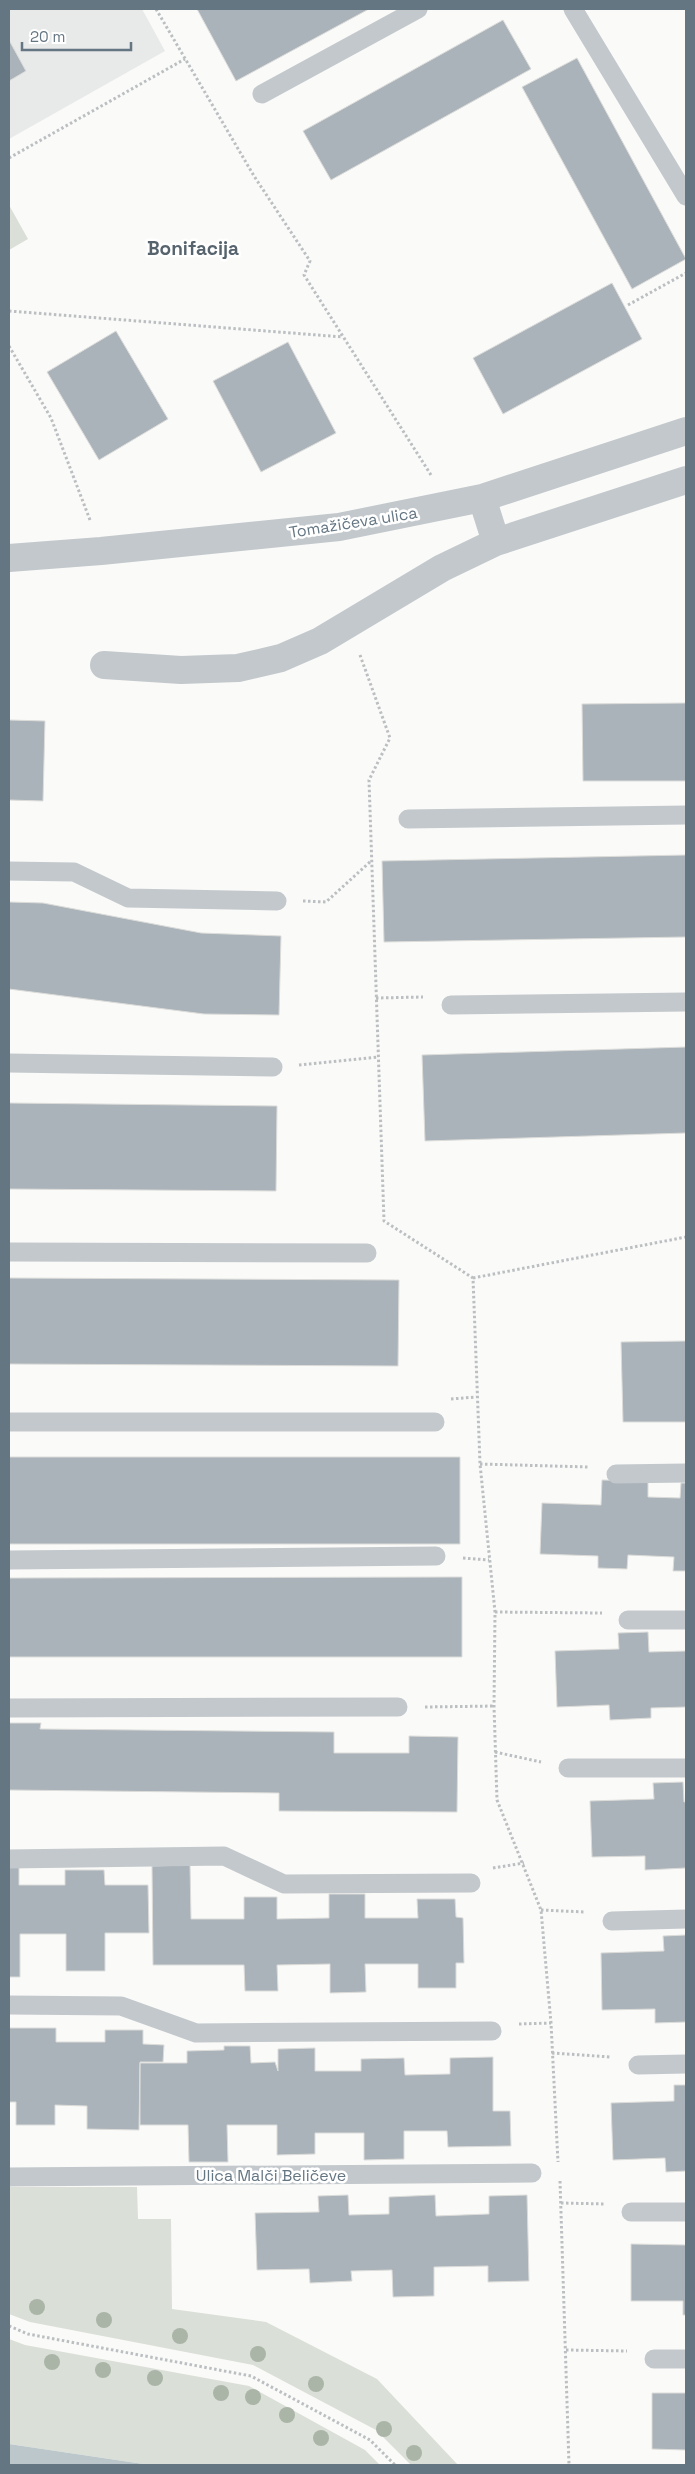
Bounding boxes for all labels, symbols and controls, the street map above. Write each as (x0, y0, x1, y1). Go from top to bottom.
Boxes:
scale bar (22, 20, 131, 52)
text: 20 m (30, 27, 65, 46)
district label: Bonifacija (147, 236, 239, 261)
street label: Tomažičeva ulica (287, 502, 419, 543)
street label: Ulica Malči Beličeve (196, 2165, 346, 2186)

